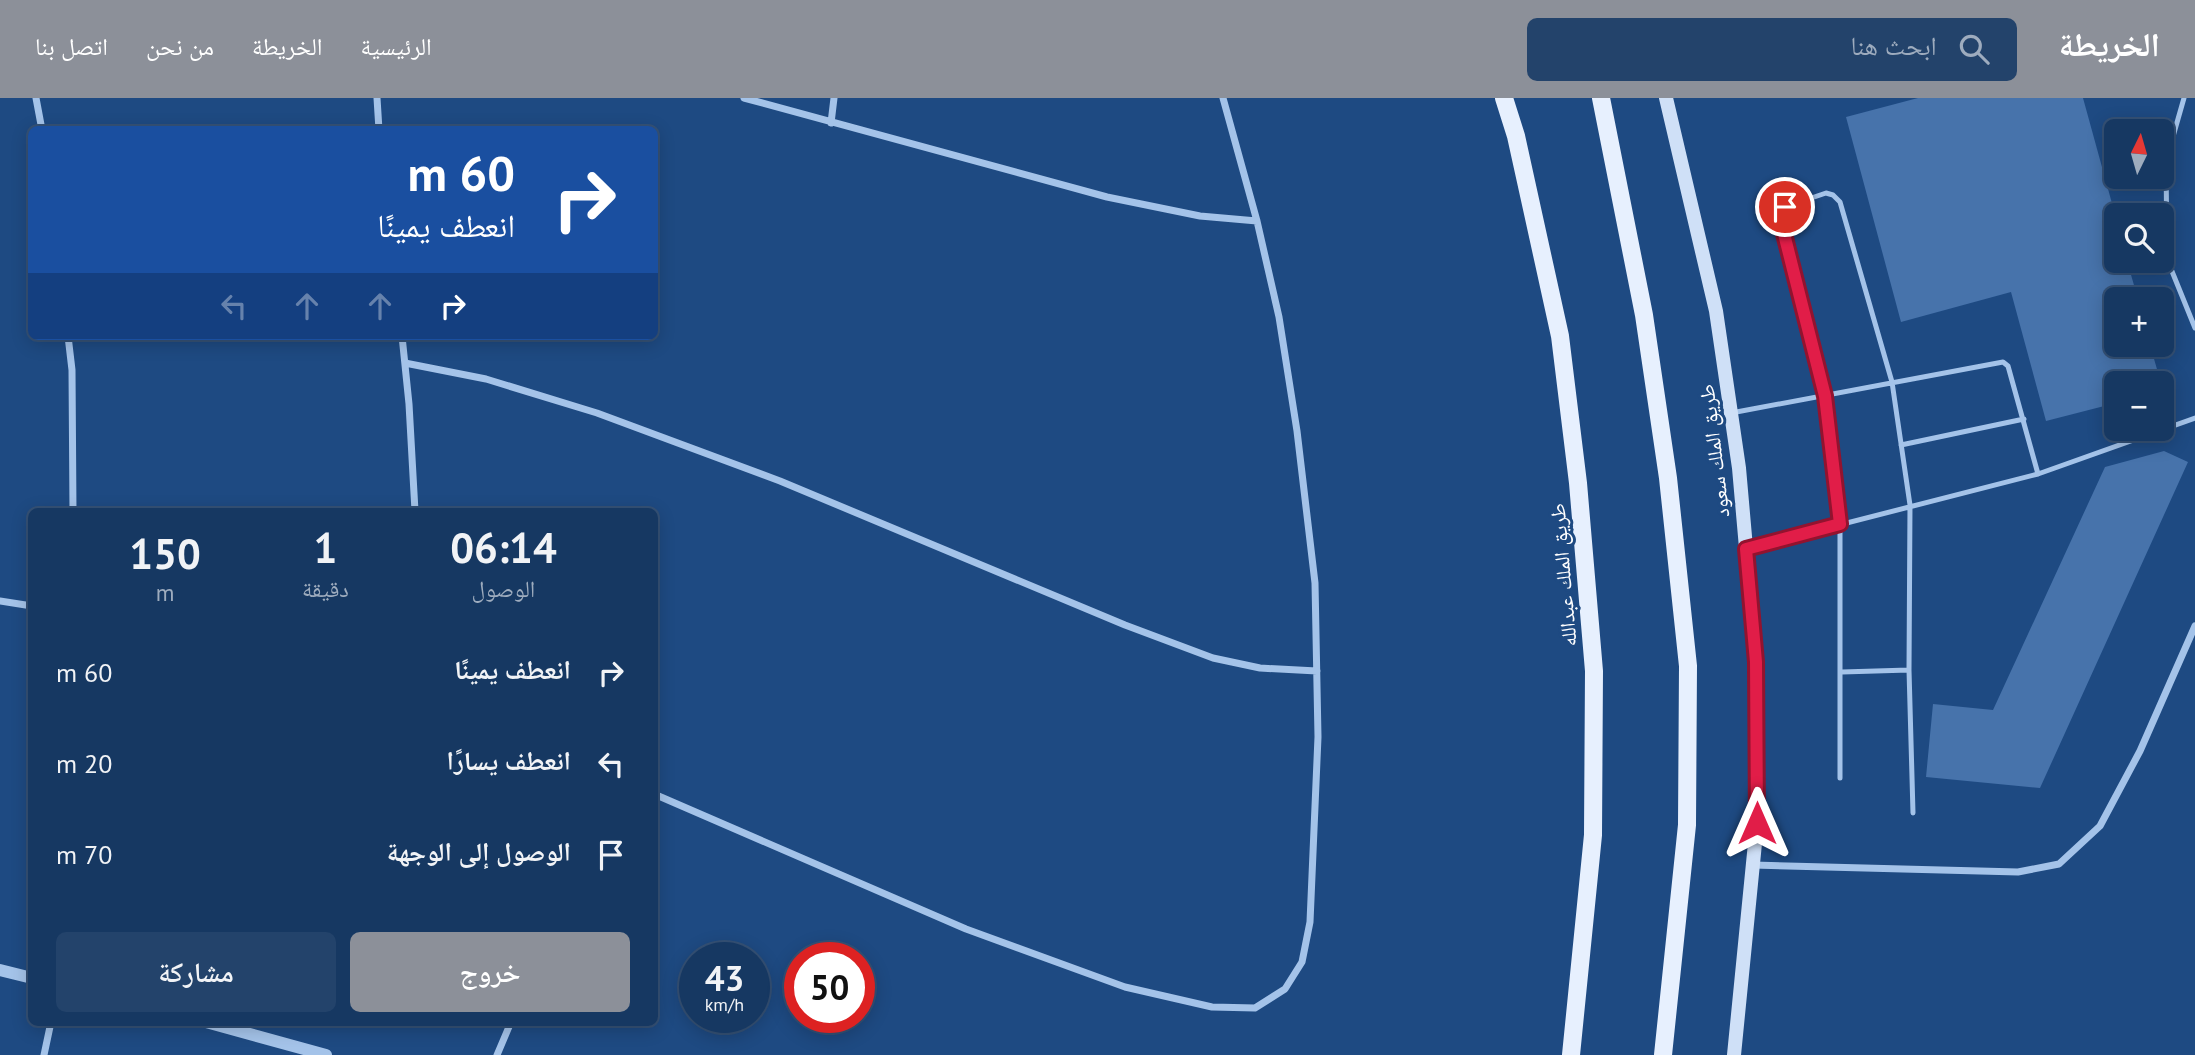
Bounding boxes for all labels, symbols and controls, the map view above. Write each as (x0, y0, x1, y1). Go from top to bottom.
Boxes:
search box (1527, 18, 2017, 81)
text: الخريطة (2059, 22, 2160, 65)
text: ابحث هنا (1851, 29, 1937, 62)
icon: search (1955, 30, 1993, 68)
text: اتصل بنا (35, 31, 108, 62)
text: من نحن (146, 31, 214, 62)
text: الخريطة (252, 31, 323, 62)
text: الرئيسية (361, 31, 432, 62)
north arrow (2104, 119, 2174, 189)
map controls (2104, 119, 2174, 441)
text: 60 m (408, 141, 515, 205)
icon: right (539, 154, 630, 245)
pin (1755, 177, 1815, 237)
icon: arrive (1766, 188, 1804, 226)
button: search (2104, 203, 2174, 273)
text: انعطف يمينًا (377, 204, 515, 246)
icon: left (215, 287, 253, 325)
icon: ahead (288, 287, 326, 325)
icon: ahead (361, 287, 399, 325)
icon: right (434, 287, 472, 325)
button: + (2104, 287, 2174, 357)
button: − (2104, 371, 2174, 441)
street label: طريق الملك سعود (1692, 383, 1736, 519)
street label: طريق الملك عبدالله (1543, 502, 1583, 648)
text: 1 (314, 520, 337, 575)
text: 06:14 (450, 520, 557, 575)
text: 150 (129, 526, 201, 581)
text: دقيقة (302, 574, 349, 603)
text: الوصول (472, 574, 535, 603)
text: m (156, 578, 174, 607)
text: انعطف يمينًا (454, 653, 571, 686)
icon: right (592, 654, 630, 692)
text: 60 m (56, 656, 112, 689)
text: انعطف يسارًا (447, 744, 571, 777)
icon: left (592, 745, 630, 783)
text: 20 m (56, 747, 112, 780)
position arrow (1720, 786, 1794, 860)
text: الوصول إلى الوجهة (387, 835, 571, 868)
icon: arrive (592, 836, 630, 874)
text: 70 m (56, 838, 112, 871)
button: مشاركة (56, 932, 336, 1012)
button: خروج (350, 932, 630, 1012)
speed limit sign: 50 (784, 942, 875, 1033)
text: 43 (705, 955, 744, 1001)
text: km/h (705, 993, 744, 1016)

